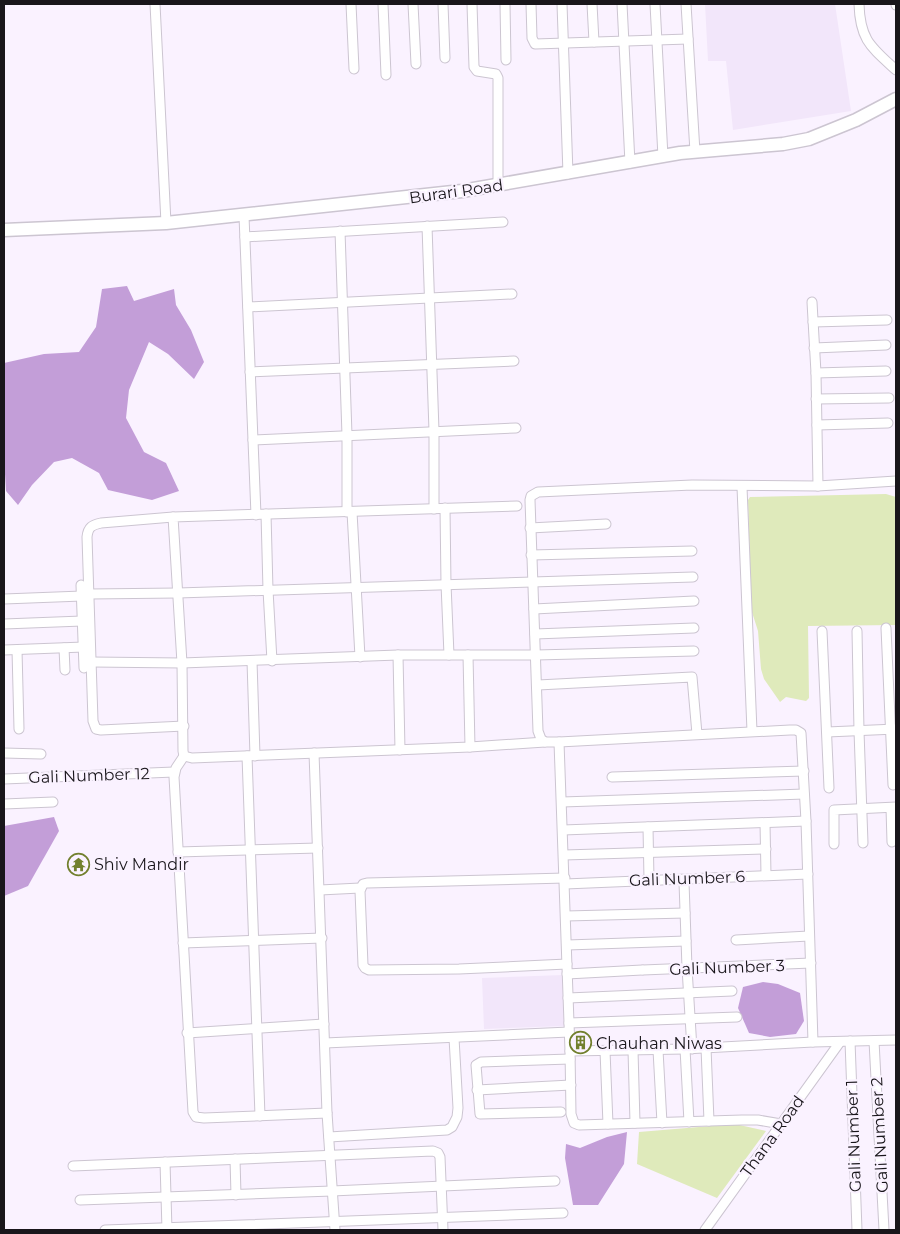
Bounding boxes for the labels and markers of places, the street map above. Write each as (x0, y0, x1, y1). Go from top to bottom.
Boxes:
temple icon: Shiv Mandir (66, 852, 90, 876)
place label: Shiv Mandir (94, 855, 189, 874)
building icon: Chauhan Niwas (568, 1031, 592, 1055)
place label: Chauhan Niwas (596, 1034, 722, 1053)

